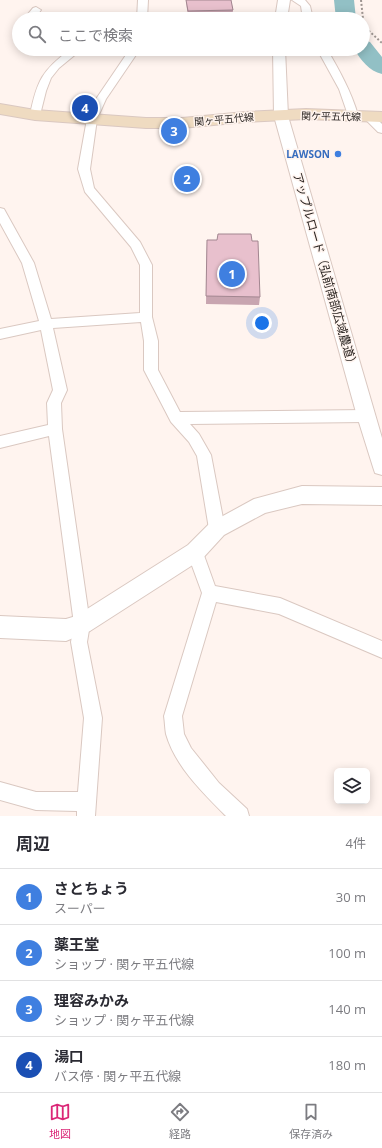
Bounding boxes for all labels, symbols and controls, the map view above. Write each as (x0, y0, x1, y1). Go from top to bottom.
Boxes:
search box (12, 12, 370, 56)
icon: search (26, 23, 48, 45)
text: ここで検索 (58, 25, 133, 45)
pin: 4 (72, 93, 98, 123)
street label: 関ケ平五代線 (301, 108, 361, 124)
street label: 関ヶ平五代線 (194, 109, 254, 129)
pin: 3 (161, 116, 187, 146)
place label: LAWSON (286, 147, 330, 161)
marker: LAWSON (333, 149, 343, 159)
pin: 2 (174, 164, 200, 194)
street label: アップルロード（弘前南部広域農道） (289, 170, 362, 371)
pin: 1 (219, 259, 245, 289)
your location (252, 313, 272, 333)
map controls (334, 768, 370, 804)
button: layers (334, 768, 370, 804)
text: 周辺 (16, 832, 50, 855)
text: 4件 (346, 834, 366, 852)
text: さとちょう (54, 878, 129, 898)
text: 1 (25, 888, 33, 906)
text: 30 m (336, 888, 366, 906)
text: スーパー (54, 899, 106, 917)
text: 薬王堂 (54, 934, 99, 954)
text: 2 (25, 944, 33, 962)
text: 100 m (328, 944, 366, 962)
text: ショップ · 関ヶ平五代線 (54, 955, 194, 973)
text: 理容みかみ (54, 990, 129, 1010)
text: 3 (25, 1000, 33, 1018)
text: 140 m (328, 1000, 366, 1018)
text: ショップ · 関ヶ平五代線 (54, 1011, 194, 1029)
text: 湯口 (54, 1046, 84, 1066)
text: 4 (25, 1056, 33, 1074)
text: 180 m (328, 1056, 366, 1074)
text: バス停 · 関ヶ平五代線 (54, 1067, 181, 1085)
tab: 地図 (49, 1101, 71, 1141)
tab: 経路 (169, 1101, 191, 1141)
tab: 保存済み (289, 1101, 333, 1141)

